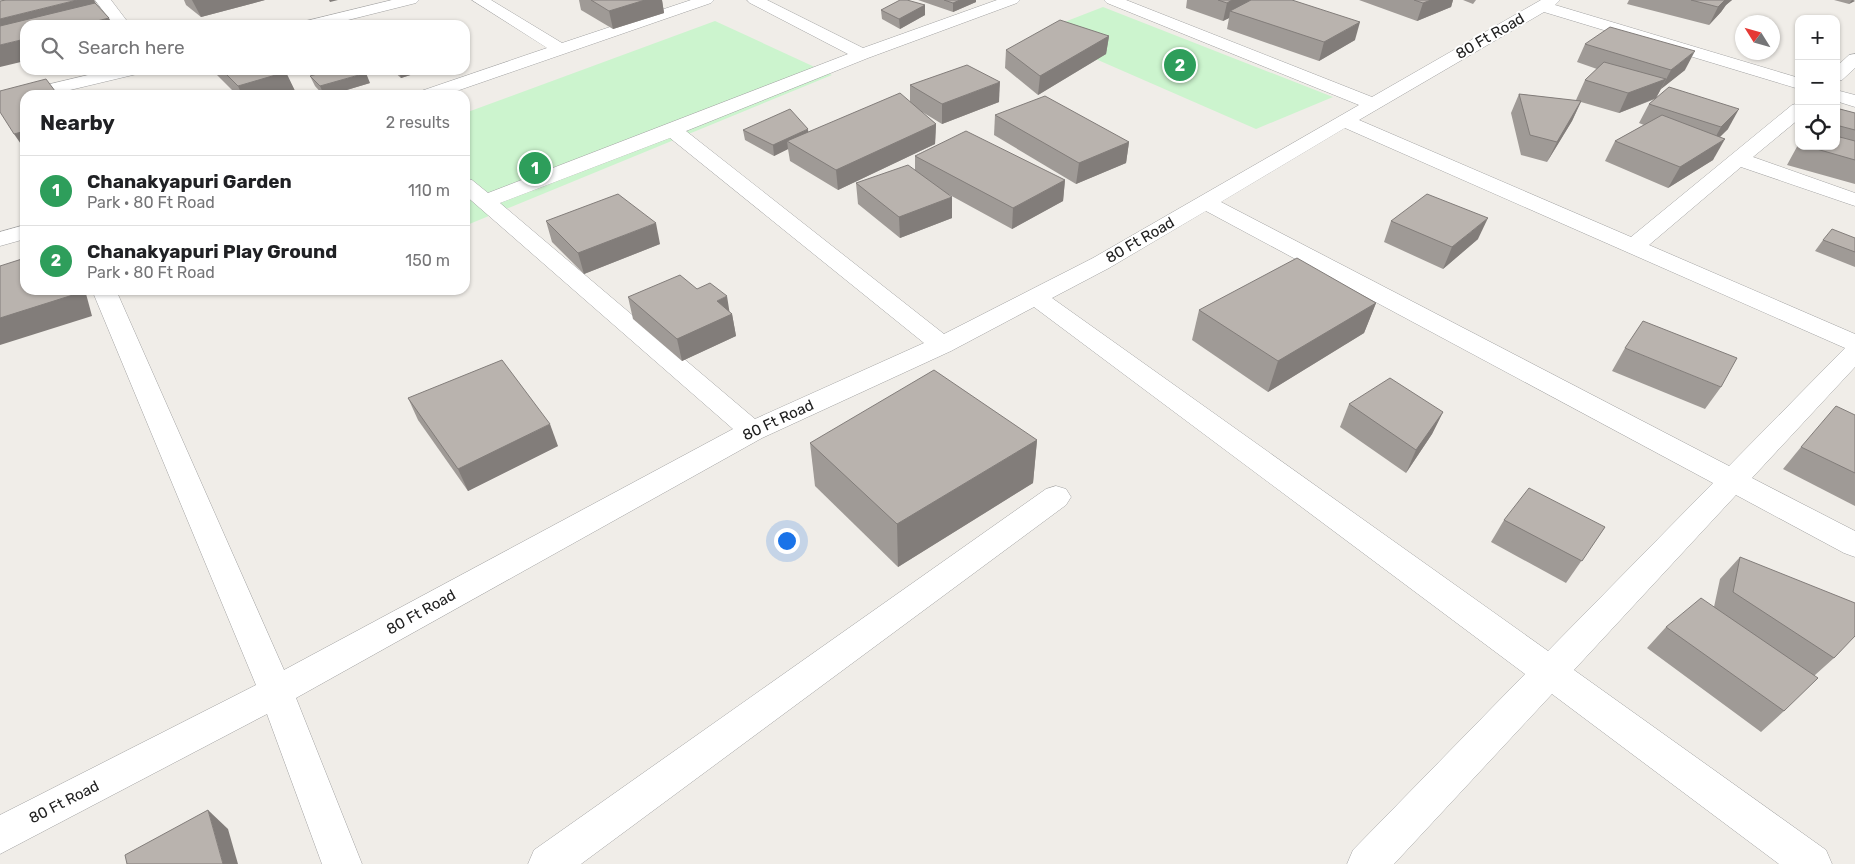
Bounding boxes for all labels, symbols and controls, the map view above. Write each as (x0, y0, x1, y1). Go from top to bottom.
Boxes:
street label: 80 Ft Road (1452, 9, 1528, 63)
north arrow (1735, 15, 1780, 60)
map controls (1795, 15, 1840, 150)
button: + (1795, 15, 1840, 60)
search box (20, 20, 470, 75)
icon: search (38, 34, 66, 62)
text: Search here (78, 36, 185, 59)
pin: 2 (1164, 46, 1196, 84)
button: − (1795, 60, 1840, 105)
button: locate (1795, 105, 1840, 150)
text: Nearby (40, 110, 115, 135)
text: 2 results (386, 113, 450, 132)
pin: 1 (519, 149, 551, 187)
text: Chanakyapuri Garden (87, 170, 292, 193)
text: 1 (52, 181, 60, 200)
text: 110 m (408, 181, 450, 200)
text: Park · 80 Ft Road (87, 193, 215, 212)
street label: 80 Ft Road (1102, 213, 1178, 267)
text: Chanakyapuri Play Ground (87, 240, 337, 263)
text: 2 (51, 251, 61, 270)
text: 150 m (405, 251, 450, 270)
text: Park · 80 Ft Road (87, 263, 215, 282)
street label: 80 Ft Road (740, 396, 816, 444)
your location (774, 528, 800, 554)
street label: 80 Ft Road (383, 586, 459, 638)
street label: 80 Ft Road (26, 777, 102, 827)

